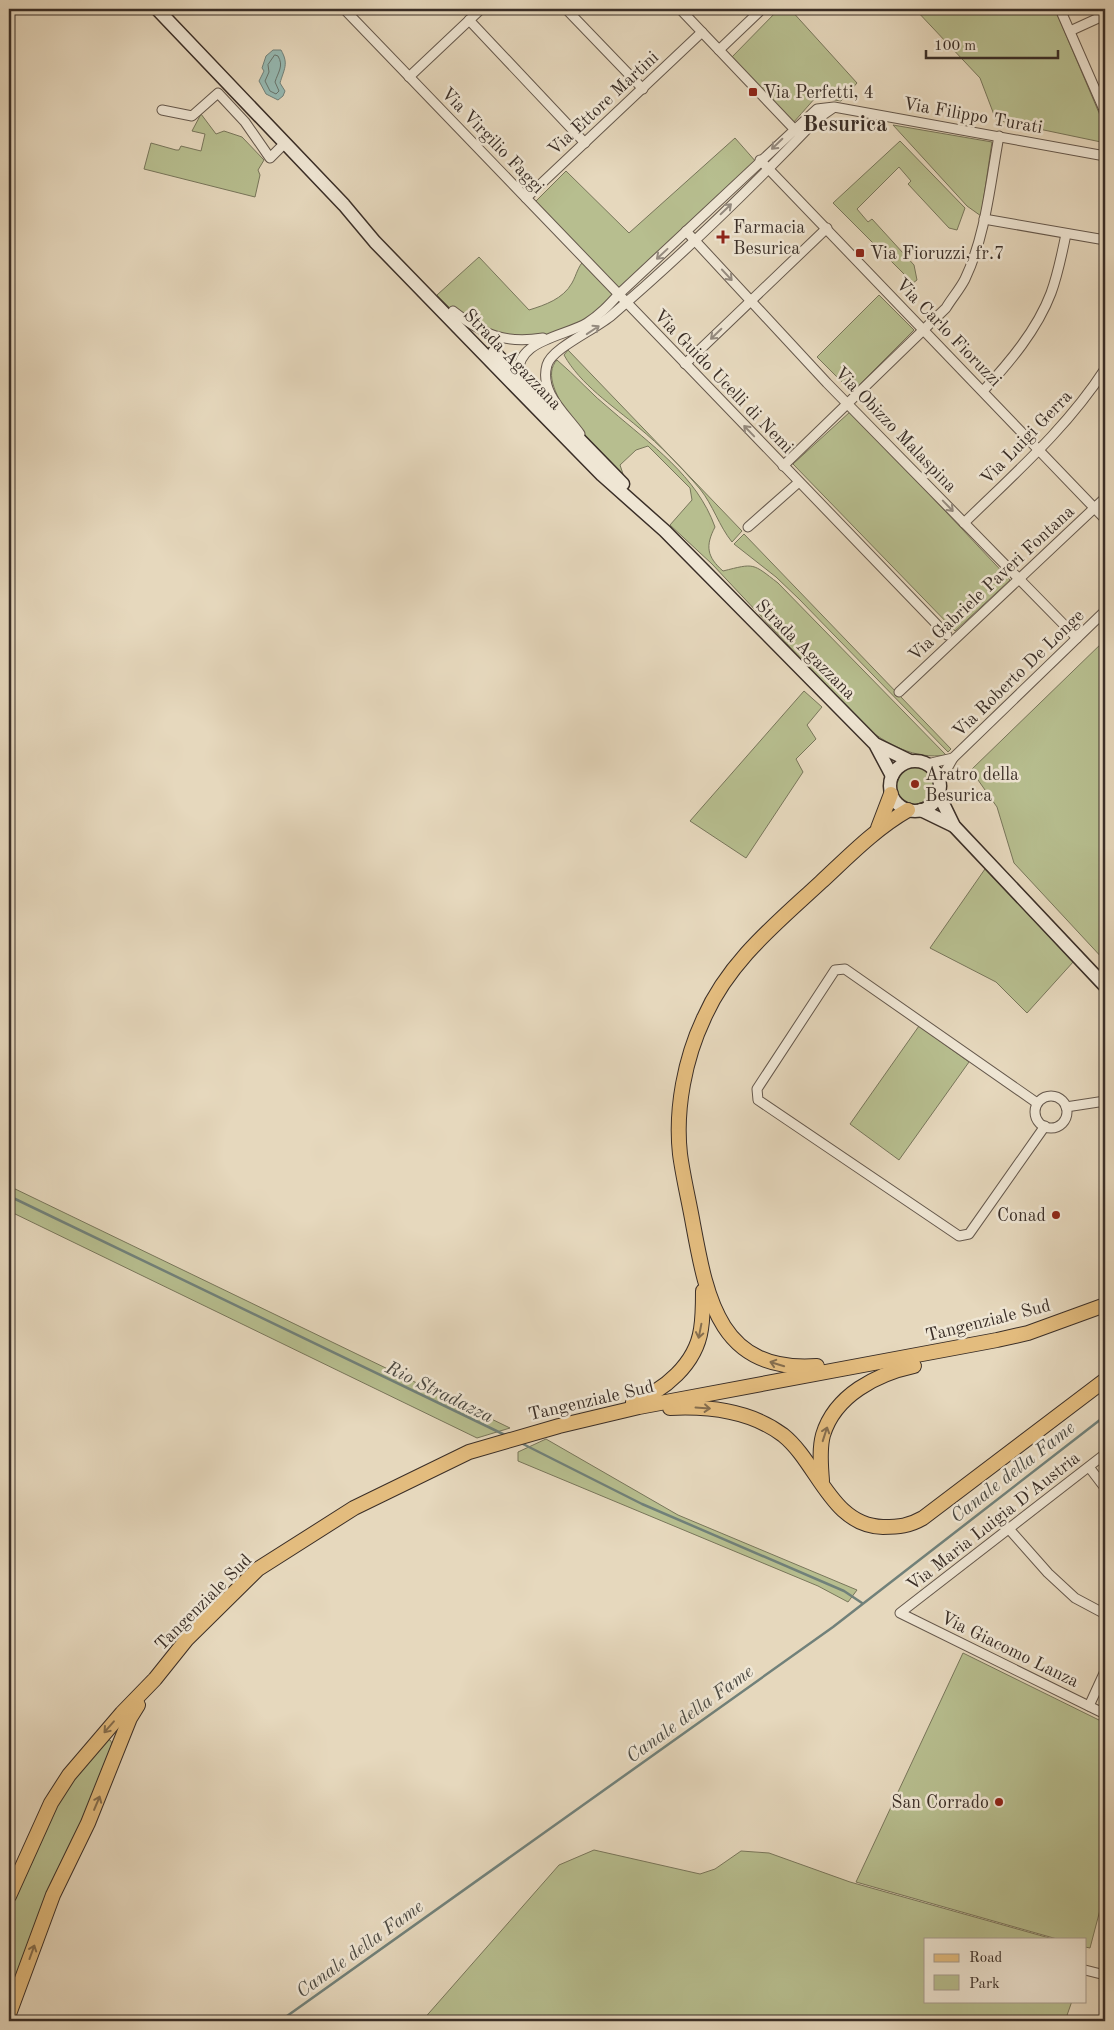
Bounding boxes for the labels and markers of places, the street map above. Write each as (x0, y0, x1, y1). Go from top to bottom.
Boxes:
place label: Via Perfetti, 4 (763, 84, 874, 102)
marker: Via Perfetti, 4 (747, 86, 759, 98)
place label: Farmacia Besurica (733, 219, 805, 258)
marker: Farmacia Besurica (717, 231, 729, 243)
place label: Via Fioruzzi, fr.7 (870, 245, 1004, 263)
marker: Via Fioruzzi, fr.7 (854, 247, 866, 259)
place label: Aratro della Besurica (925, 766, 1019, 805)
marker: Aratro della Besurica (909, 778, 921, 790)
place label: Conad (997, 1207, 1046, 1225)
marker: Conad (1050, 1209, 1062, 1221)
place label: San Corrado (891, 1794, 989, 1812)
marker: San Corrado (993, 1796, 1005, 1808)

